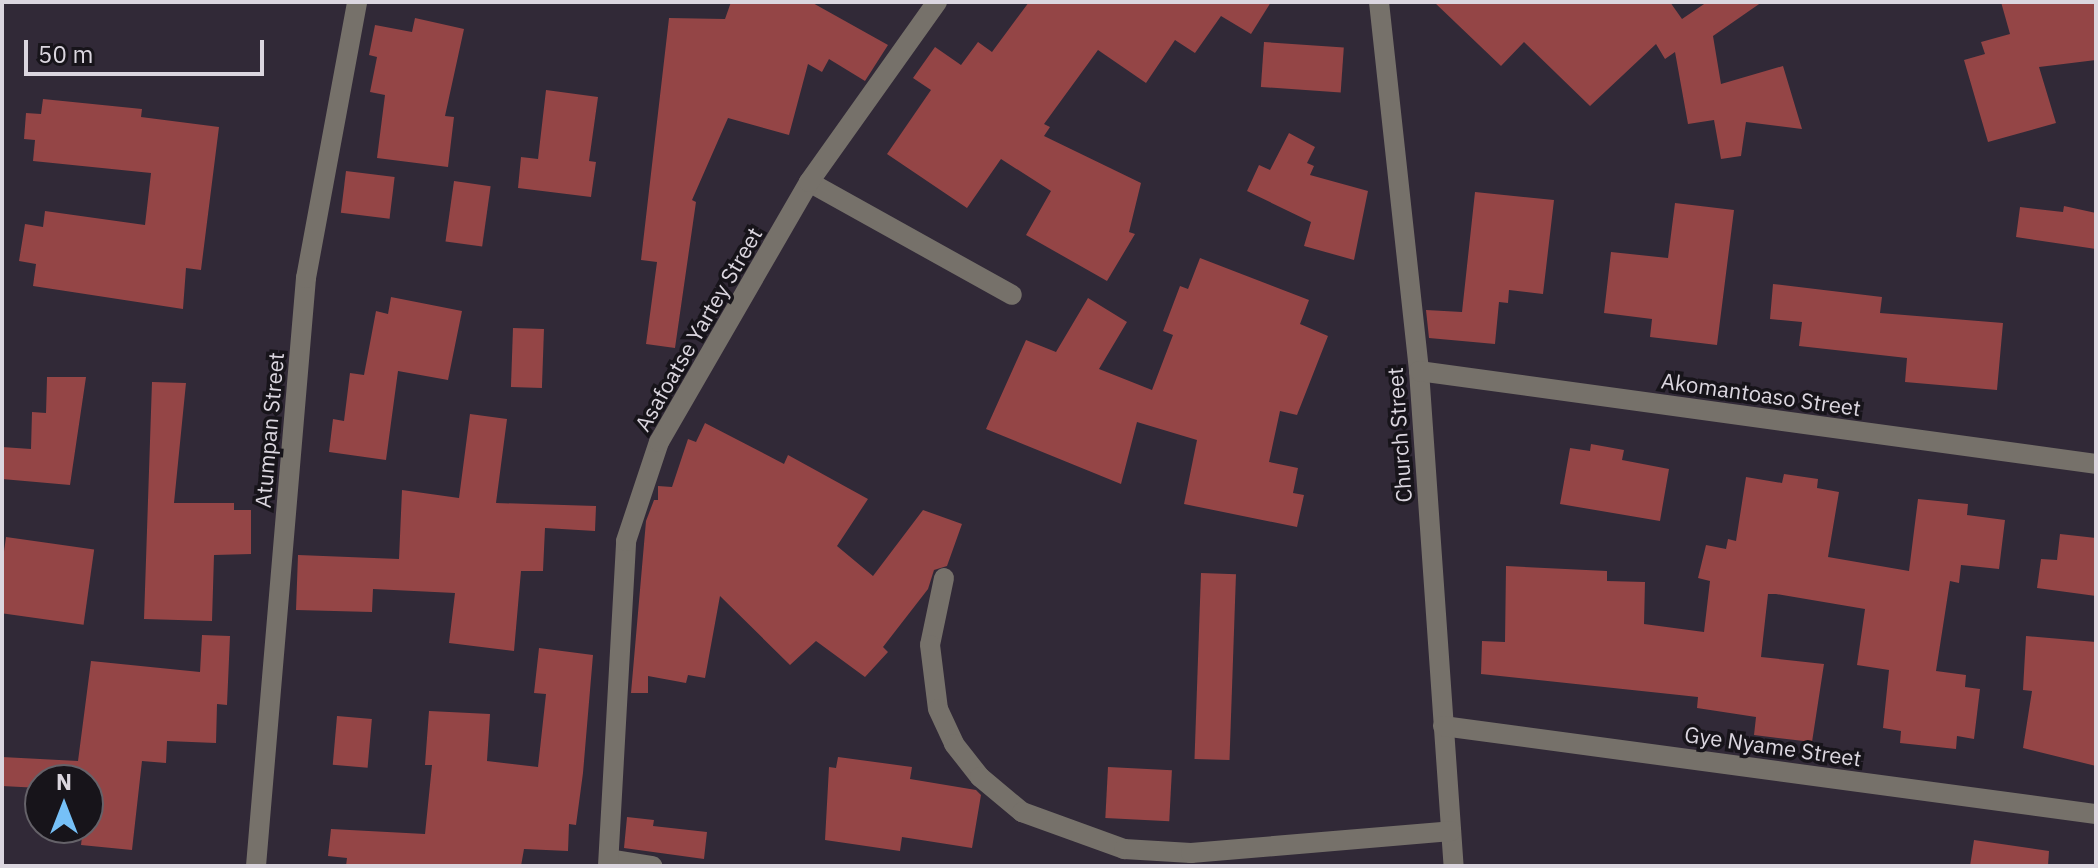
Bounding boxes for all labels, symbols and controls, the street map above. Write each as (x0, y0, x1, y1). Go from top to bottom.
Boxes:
scale bar (28, 24, 268, 74)
text: 50 m (38, 38, 93, 70)
street label: Asafoatse Yartey Street (629, 222, 767, 436)
street label: Atumpan Street (249, 351, 289, 509)
street label: Church Street (1381, 366, 1417, 504)
street label: Akomantoaso Street (1659, 367, 1863, 421)
street label: Gye Nyame Street (1683, 721, 1863, 771)
north arrow (24, 764, 104, 844)
text: N (56, 767, 72, 796)

